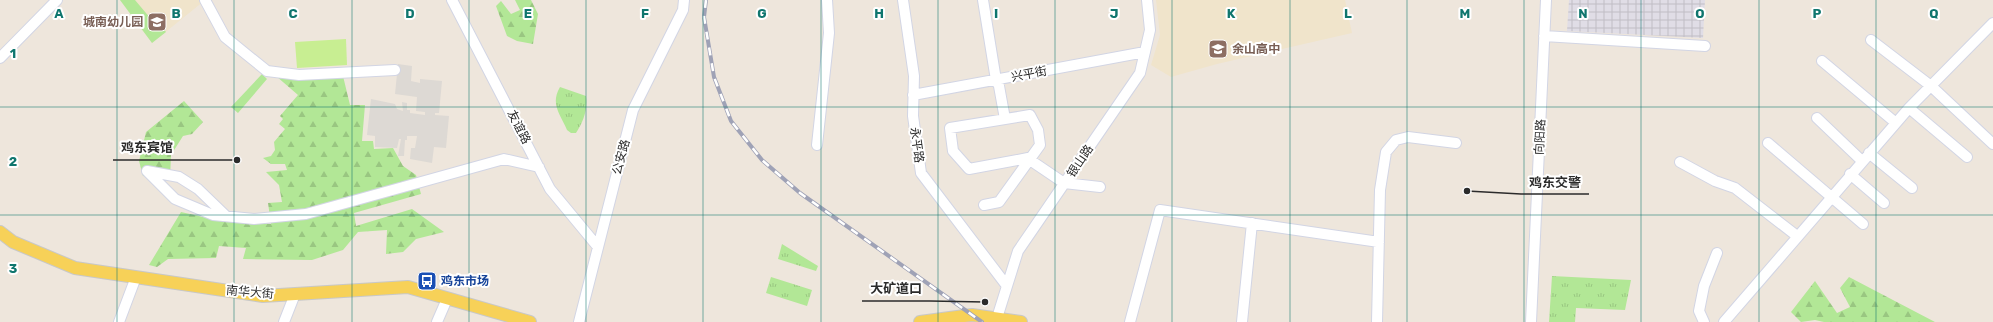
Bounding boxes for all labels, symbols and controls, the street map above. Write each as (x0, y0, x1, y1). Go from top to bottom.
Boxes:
text: A (54, 6, 64, 21)
text: B (171, 6, 181, 21)
text: C (288, 6, 298, 21)
text: D (405, 6, 415, 21)
text: E (524, 6, 532, 21)
text: F (641, 6, 649, 21)
text: G (757, 6, 767, 21)
text: H (874, 6, 884, 21)
text: I (994, 6, 998, 21)
text: J (1110, 6, 1118, 21)
text: K (1227, 6, 1236, 21)
text: L (1344, 6, 1352, 21)
text: M (1460, 6, 1470, 21)
text: N (1578, 6, 1588, 21)
text: O (1695, 6, 1705, 21)
text: P (1813, 6, 1822, 21)
text: Q (1929, 6, 1939, 21)
school or university icon: 城南幼儿园 (146, 11, 168, 33)
place label: 城南幼儿园 (83, 15, 143, 29)
school or university icon: 余山高中 (1207, 38, 1229, 60)
place label: 余山高中 (1232, 42, 1280, 56)
text: 1 (10, 46, 16, 61)
street label: 兴平街 (1010, 64, 1048, 84)
street label: 友谊路 (505, 108, 533, 146)
street label: 向阳路 (1532, 119, 1548, 155)
street label: 永平路 (908, 126, 926, 164)
callout: 鸡东宾馆 (113, 135, 181, 160)
street label: 公安路 (610, 138, 632, 176)
text: 鸡东宾馆 (121, 140, 173, 155)
street label: 银山路 (1064, 142, 1096, 180)
text: 2 (9, 154, 17, 169)
callout: 鸡东交警 (1521, 169, 1589, 194)
text: 鸡东交警 (1529, 175, 1581, 190)
text: 3 (9, 261, 18, 276)
bus stop icon: 鸡东市场 (416, 270, 438, 292)
place label: 鸡东市场 (440, 274, 489, 288)
callout: 大矿道口 (862, 276, 930, 301)
text: 大矿道口 (870, 281, 922, 296)
street label: 南华大街 (225, 283, 275, 301)

